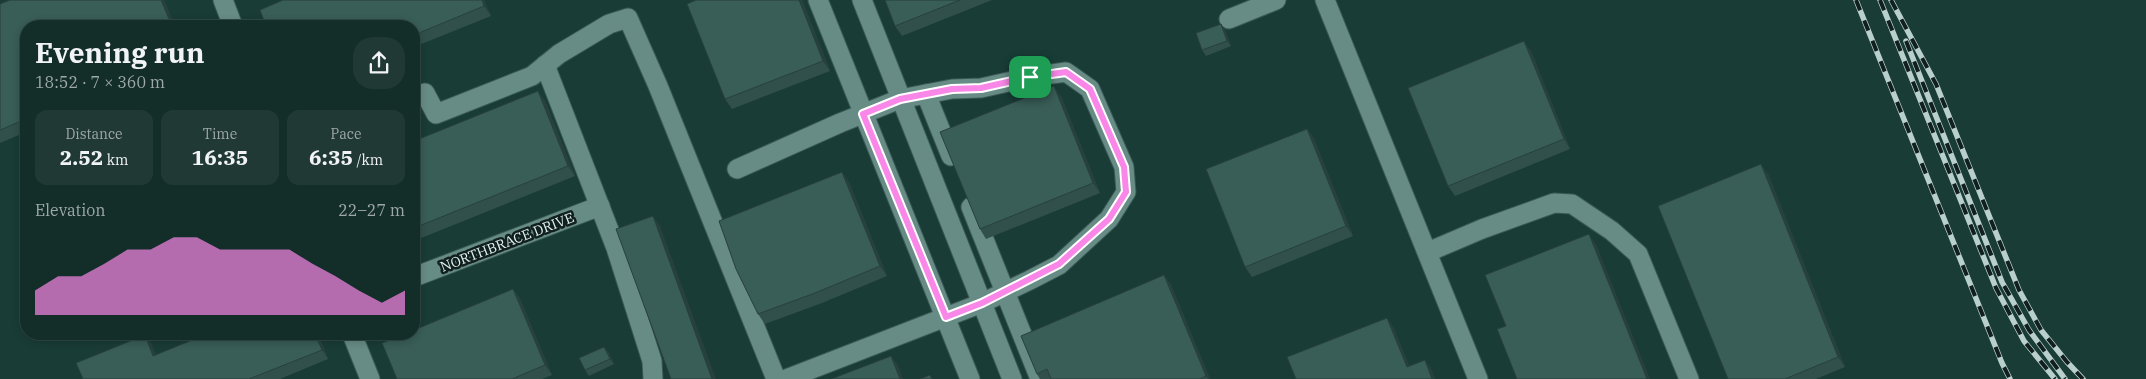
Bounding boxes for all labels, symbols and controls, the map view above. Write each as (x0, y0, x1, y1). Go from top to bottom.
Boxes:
text: Evening run (35, 34, 204, 71)
button: share (353, 37, 405, 89)
pin (1009, 56, 1051, 98)
icon: arrive (1016, 63, 1044, 91)
text: 18:52 · 7 × 360 m (35, 72, 165, 92)
text: Distance (65, 125, 123, 143)
text: Time (203, 125, 237, 143)
text: Pace (331, 125, 361, 143)
text: 2.52 (60, 143, 103, 171)
text: 16:35 (192, 143, 248, 171)
text: 6:35 (309, 143, 353, 171)
text: km (103, 151, 128, 169)
text: /km (353, 151, 383, 169)
text: Elevation (35, 200, 105, 220)
text: 22–27 m (338, 200, 405, 220)
street label: NORTHBRACE DRIVE (437, 208, 577, 276)

